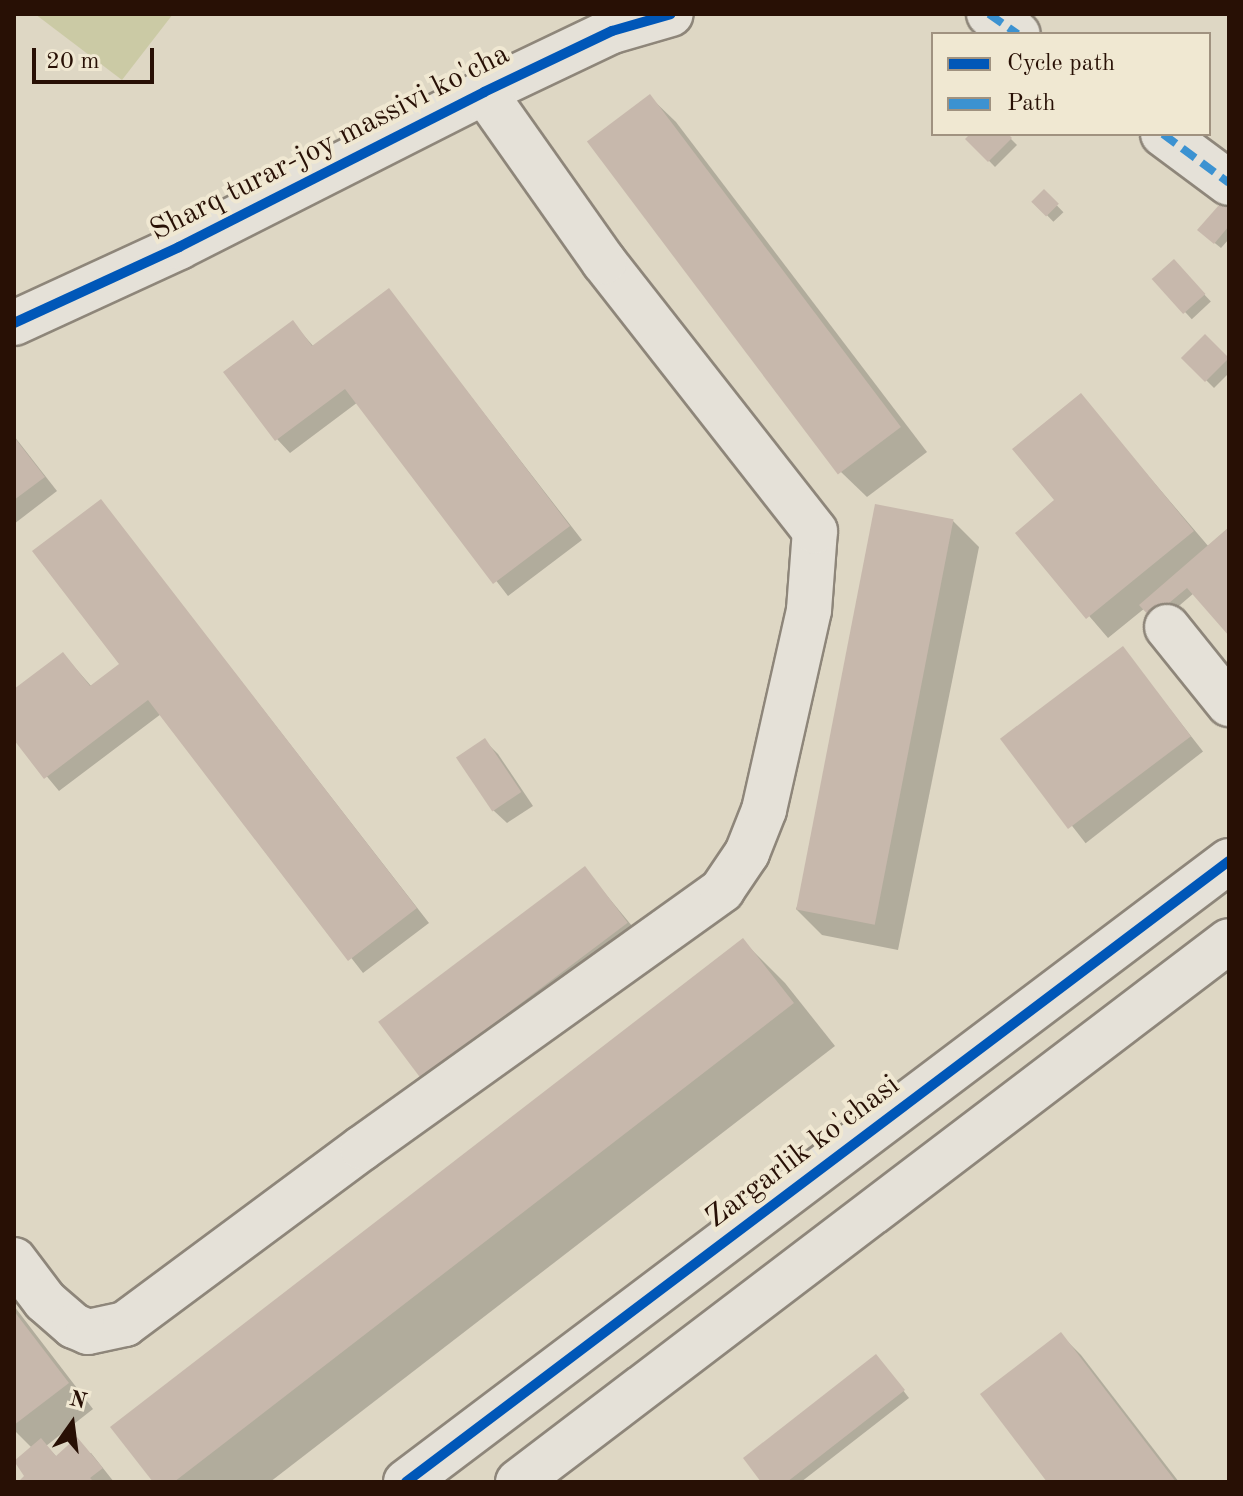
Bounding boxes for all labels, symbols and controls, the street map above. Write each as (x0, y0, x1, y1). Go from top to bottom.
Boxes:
scale bar (36, 32, 158, 82)
legend (931, 32, 1211, 136)
street label: Sharq turar-joy massivi ko'cha (144, 37, 516, 249)
text: 20 m (46, 50, 100, 74)
text: Cycle path (1007, 52, 1115, 76)
text: Path (1007, 92, 1056, 116)
street label: Zargarlik ko'chasi (699, 1067, 907, 1237)
north arrow (32, 1384, 112, 1464)
text: N (67, 1388, 89, 1413)

